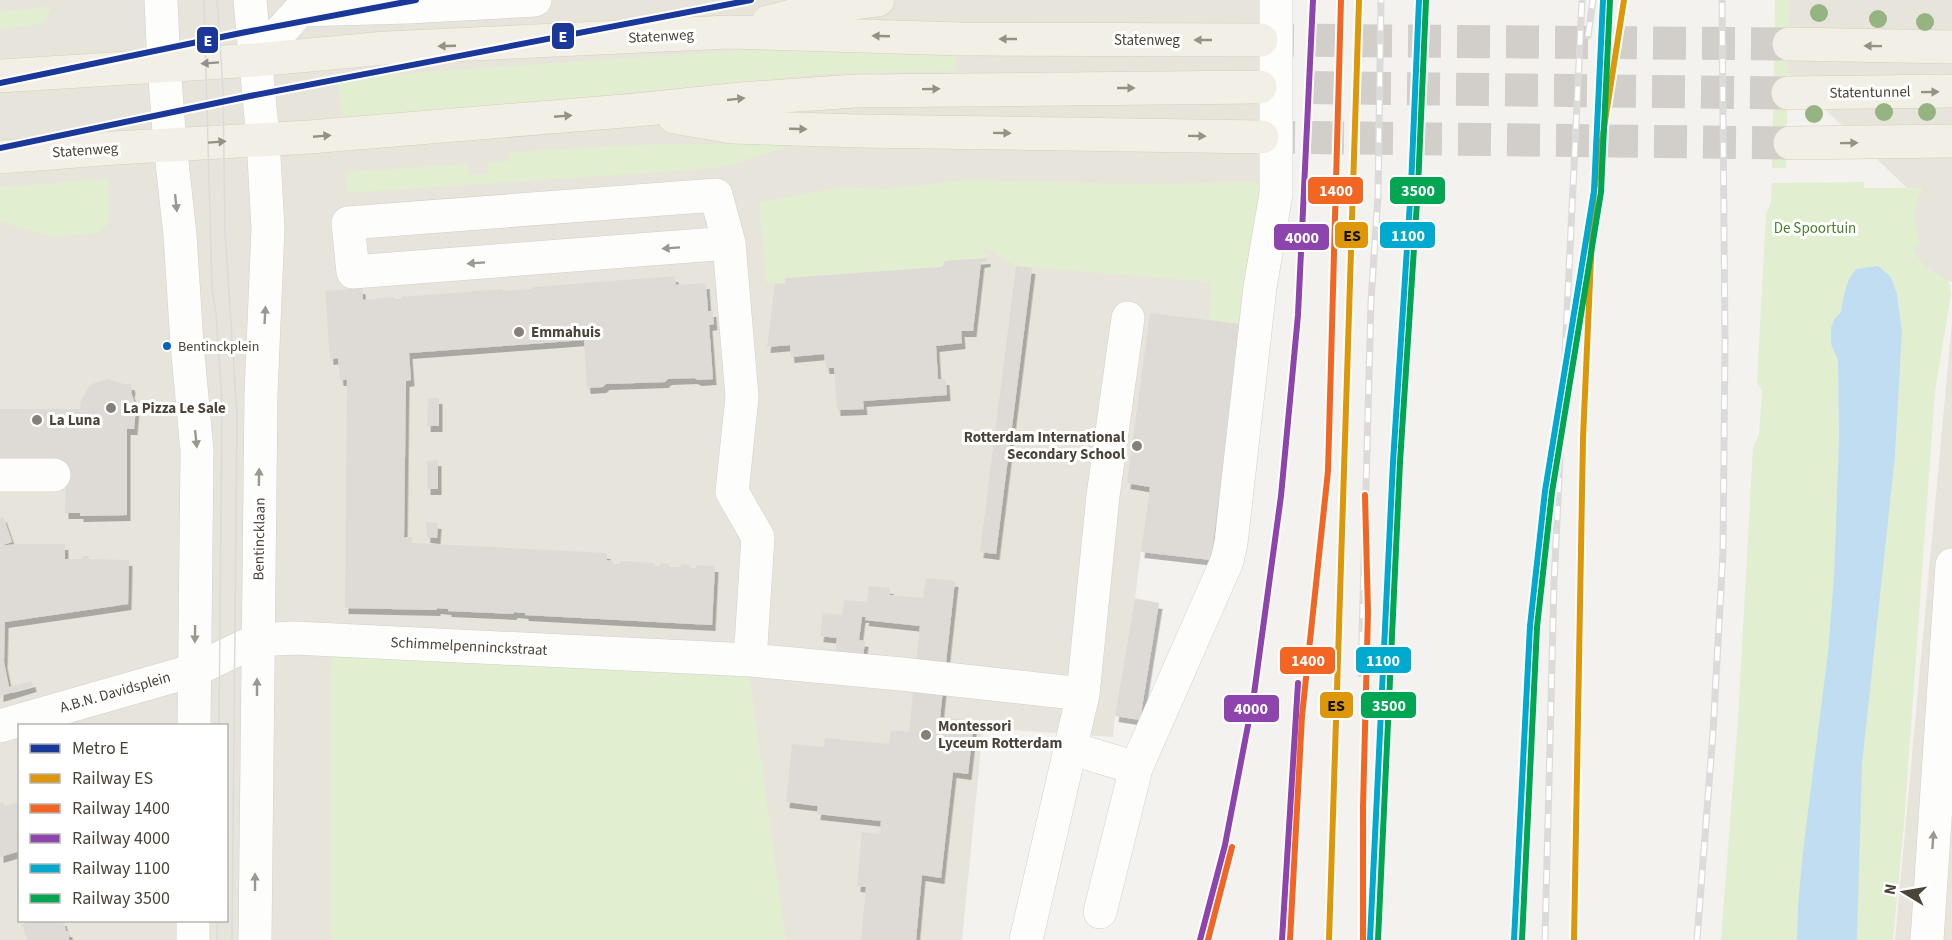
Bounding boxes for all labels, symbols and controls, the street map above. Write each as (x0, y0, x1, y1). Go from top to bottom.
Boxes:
line badge: E (551, 22, 575, 50)
street label: Statenweg (628, 24, 695, 49)
line badge: E (196, 26, 219, 54)
text: E (559, 26, 567, 48)
text: E (204, 30, 212, 52)
street label: Statenweg (1114, 30, 1180, 51)
one-way arrow (872, 32, 891, 41)
one-way arrow (998, 34, 1017, 44)
one-way arrow (1193, 35, 1212, 45)
one-way arrow (437, 41, 456, 50)
one-way arrow (1863, 41, 1882, 50)
one-way arrow (200, 58, 219, 68)
street label: Statentunnel (1829, 81, 1911, 104)
one-way arrow (1116, 83, 1135, 93)
one-way arrow (921, 85, 940, 94)
one-way arrow (1921, 87, 1940, 97)
one-way arrow (727, 94, 746, 104)
one-way arrow (553, 112, 572, 121)
one-way arrow (789, 124, 808, 133)
one-way arrow (992, 128, 1011, 138)
one-way arrow (312, 131, 331, 140)
one-way arrow (1187, 131, 1206, 140)
one-way arrow (207, 137, 226, 146)
street label: Statenweg (51, 138, 119, 163)
one-way arrow (1839, 138, 1858, 147)
line badge: 1400 (1307, 176, 1364, 205)
line badge: 3500 (1389, 176, 1446, 205)
text: 1400 (1319, 180, 1353, 202)
text: 3500 (1401, 180, 1435, 202)
one-way arrow (171, 193, 181, 212)
park label: De Spoortuin (1774, 218, 1856, 239)
line badge: ES (1334, 221, 1369, 249)
line badge: 1100 (1379, 221, 1436, 249)
line badge: 4000 (1273, 223, 1330, 251)
text: ES (1343, 225, 1361, 247)
text: 1100 (1391, 225, 1425, 247)
text: 4000 (1285, 227, 1319, 249)
one-way arrow (661, 243, 680, 252)
one-way arrow (467, 258, 486, 267)
one-way arrow (260, 305, 269, 324)
place label: Emmahuis (531, 322, 601, 343)
marker: Emmahuis (512, 325, 526, 339)
place label: Bentinckplein (178, 337, 259, 357)
marker: Bentinckplein (161, 340, 173, 352)
place label: La Pizza Le Sale (123, 398, 226, 419)
marker: La Pizza Le Sale (104, 401, 118, 415)
place label: La Luna (49, 410, 100, 431)
marker: La Luna (30, 413, 44, 427)
place label: Rotterdam International Secondary School (964, 427, 1126, 465)
one-way arrow (191, 429, 201, 448)
marker: Rotterdam International Secondary School (1130, 439, 1144, 453)
one-way arrow (255, 467, 264, 486)
street label: Bentincklaan (248, 497, 271, 581)
one-way arrow (190, 624, 200, 643)
street label: Schimmelpenninckstraat (390, 632, 548, 661)
line badge: 1400 (1279, 646, 1336, 675)
line badge: 1100 (1355, 646, 1412, 674)
text: 1400 (1291, 650, 1325, 672)
text: 1100 (1366, 650, 1400, 672)
street label: A.B.N. Davidsplein (57, 667, 173, 718)
one-way arrow (252, 677, 262, 696)
line badge: ES (1319, 691, 1354, 719)
line badge: 3500 (1360, 691, 1417, 719)
line badge: 4000 (1223, 694, 1280, 723)
text: ES (1327, 695, 1345, 717)
text: 3500 (1372, 695, 1406, 717)
text: 4000 (1234, 698, 1268, 720)
place label: Montessori Lyceum Rotterdam (938, 716, 1062, 754)
legend (18, 724, 228, 922)
marker: Montessori Lyceum Rotterdam (919, 728, 933, 742)
text: Metro E (72, 736, 129, 761)
text: Railway ES (72, 766, 153, 791)
text: Railway 1400 (72, 796, 170, 821)
text: Railway 4000 (72, 826, 170, 851)
one-way arrow (1929, 830, 1938, 849)
text: Railway 1100 (72, 856, 170, 881)
north arrow (1874, 862, 1934, 922)
one-way arrow (250, 872, 260, 891)
text: N (1878, 882, 1902, 897)
text: Railway 3500 (72, 886, 170, 911)

